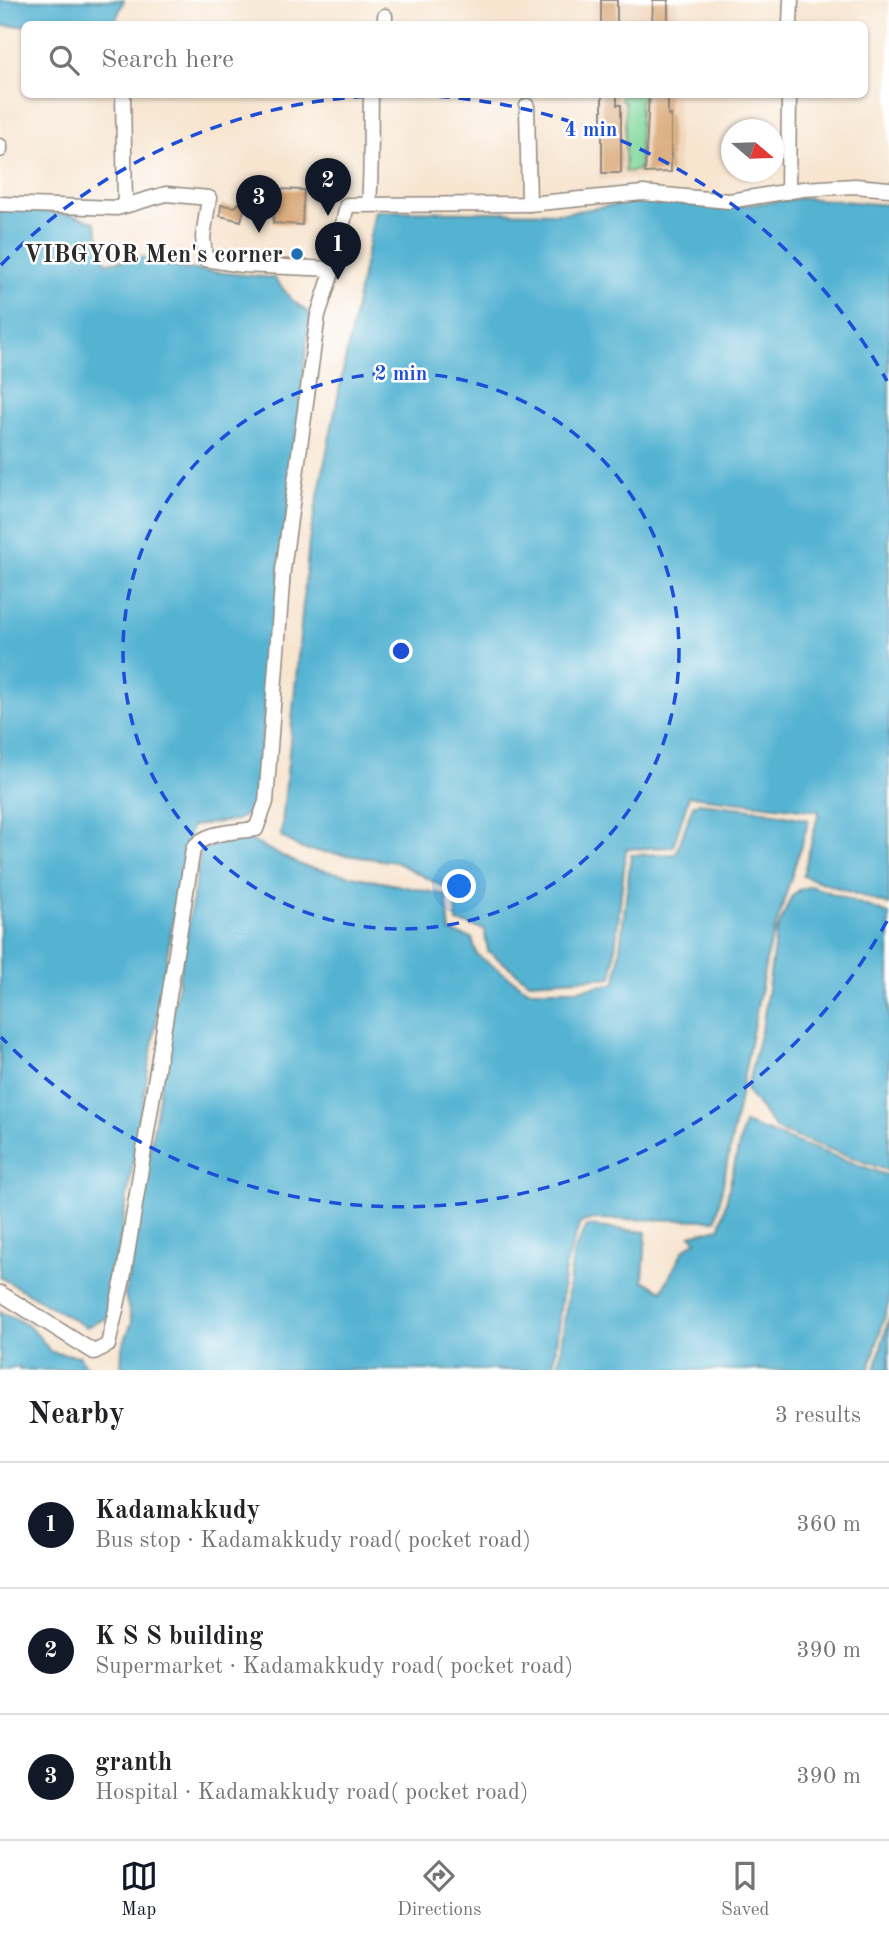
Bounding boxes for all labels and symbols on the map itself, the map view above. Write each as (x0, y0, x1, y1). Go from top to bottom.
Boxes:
north arrow (721, 119, 784, 182)
text: 4 min (565, 120, 617, 141)
pin: 2 (305, 158, 351, 216)
pin: 3 (236, 175, 282, 233)
pin: 1 (315, 222, 361, 280)
place label: VIBGYOR Men's corner (24, 244, 283, 268)
marker: VIBGYOR Men's corner (289, 246, 305, 262)
text: 2 min (375, 364, 427, 385)
centre of rings (389, 639, 413, 663)
your location (442, 869, 476, 903)

